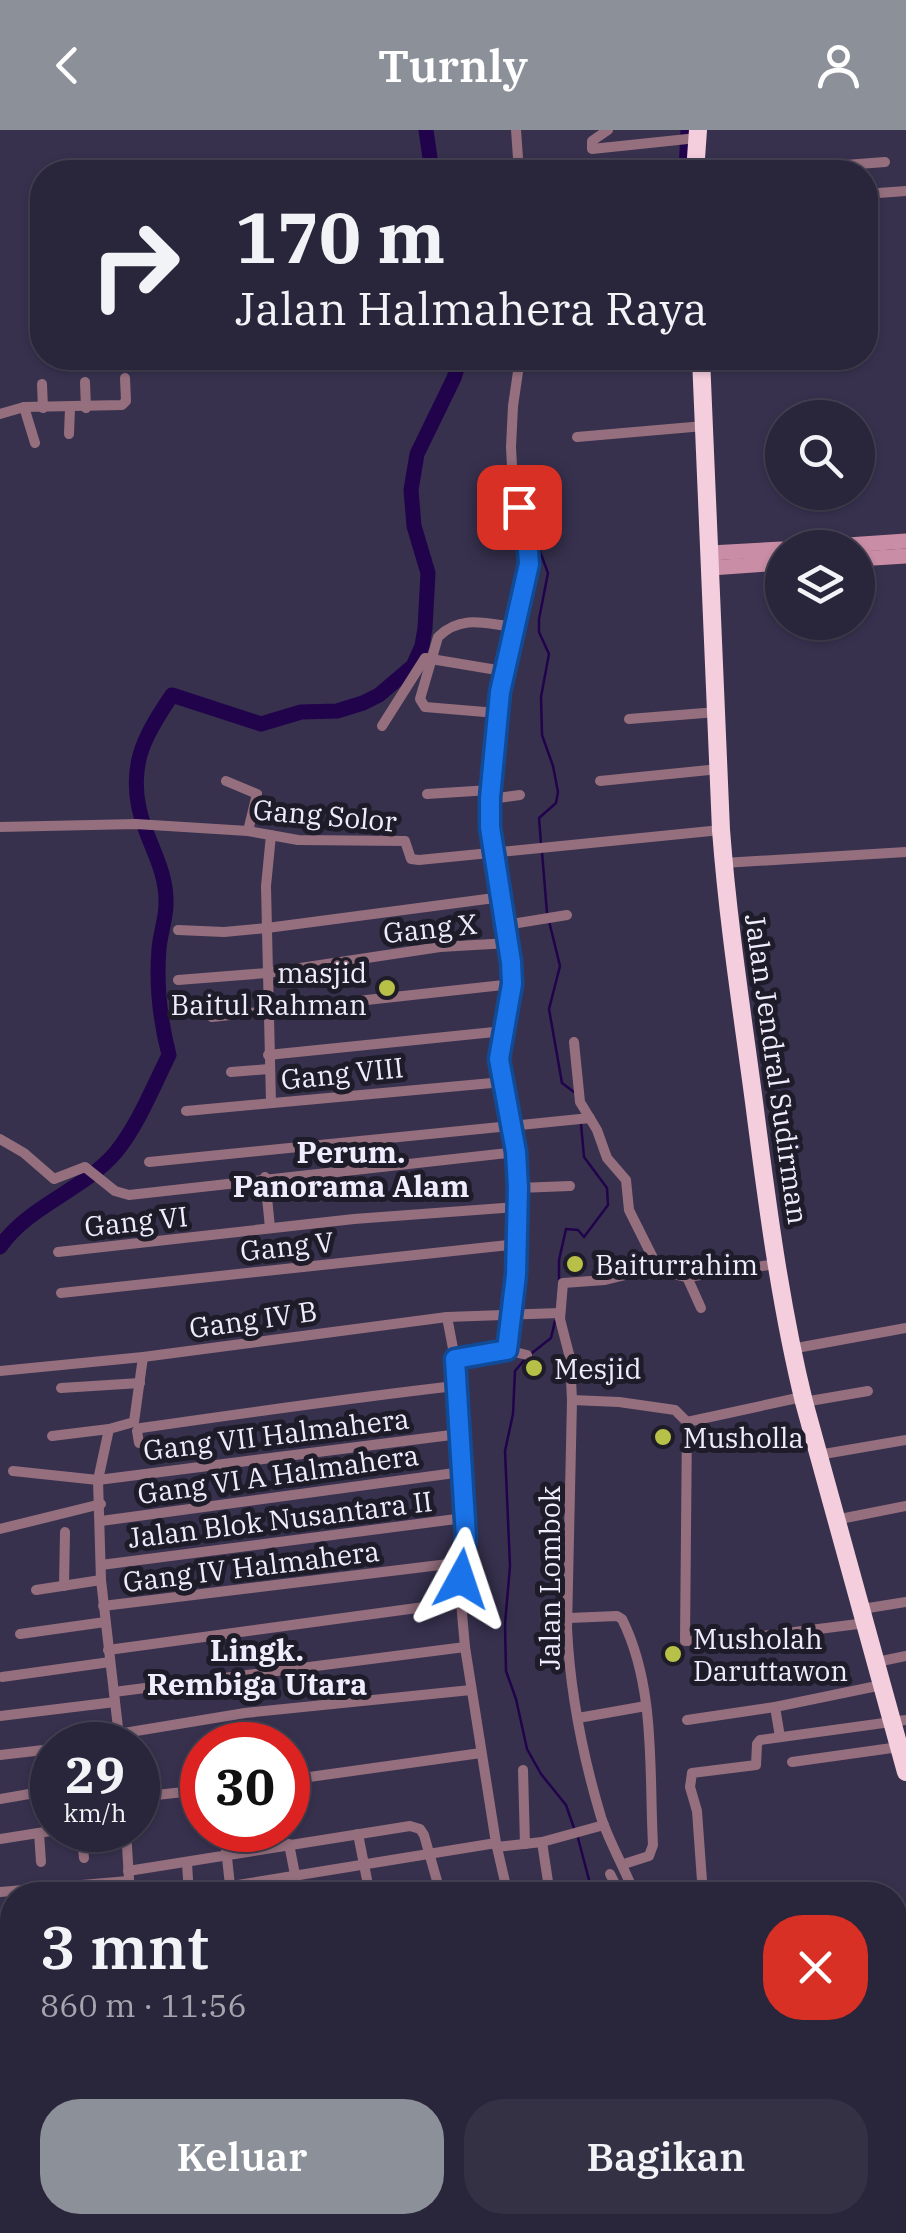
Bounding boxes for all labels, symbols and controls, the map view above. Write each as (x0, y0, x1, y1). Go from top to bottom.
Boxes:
text: Turnly (378, 36, 528, 94)
icon: back (40, 38, 95, 93)
icon: person (811, 38, 866, 93)
text: 170 m (235, 191, 445, 282)
icon: right (70, 200, 200, 330)
text: Jalan Halmahera Raya (235, 279, 708, 337)
map controls (765, 400, 875, 640)
button: search (765, 400, 875, 510)
pin (477, 465, 562, 550)
icon: arrive (492, 480, 547, 535)
button: layers (765, 530, 875, 640)
street label: Gang Solor (252, 790, 399, 840)
street label: Gang X (381, 905, 479, 951)
street label: Jalan Jendral Sudirman (737, 911, 817, 1227)
place label: masjid Baitul Rahman (171, 954, 367, 1023)
marker: masjid Baitul Rahman (376, 977, 398, 999)
street label: Gang VIII (279, 1048, 405, 1098)
district label: Perum. Panorama Alam (233, 1132, 469, 1205)
street label: Gang VI (83, 1197, 189, 1245)
street label: Gang V (238, 1223, 336, 1269)
place label: Baiturrahim (595, 1246, 758, 1283)
marker: Baiturrahim (564, 1253, 586, 1275)
street label: Gang IV B (187, 1292, 319, 1346)
place label: Mesjid (554, 1350, 641, 1387)
marker: Mesjid (523, 1357, 545, 1379)
street label: Gang VII Halmahera (141, 1399, 411, 1469)
place label: Musholla (683, 1419, 804, 1456)
marker: Musholla (652, 1426, 674, 1448)
street label: Gang VI A Halmahera (135, 1436, 421, 1512)
street label: Jalan Blok Nusantara II (126, 1482, 434, 1556)
street label: Jalan Lombok (531, 1485, 568, 1670)
position arrow (409, 1527, 513, 1631)
street label: Gang IV Halmahera (121, 1532, 381, 1600)
place label: Musholah Daruttawon (693, 1620, 848, 1689)
district label: Lingk. Rembiga Utara (147, 1630, 367, 1703)
marker: Musholah Daruttawon (662, 1643, 684, 1665)
speed limit sign: 30 (180, 1722, 310, 1852)
text: 29 (65, 1742, 125, 1807)
text: km/h (63, 1796, 127, 1829)
text: 3 mnt (40, 1907, 209, 1986)
button: close (763, 1915, 868, 2020)
text: 860 m · 11:56 (40, 1984, 247, 2026)
button: Keluar (40, 2099, 444, 2214)
button: Bagikan (464, 2099, 868, 2214)

